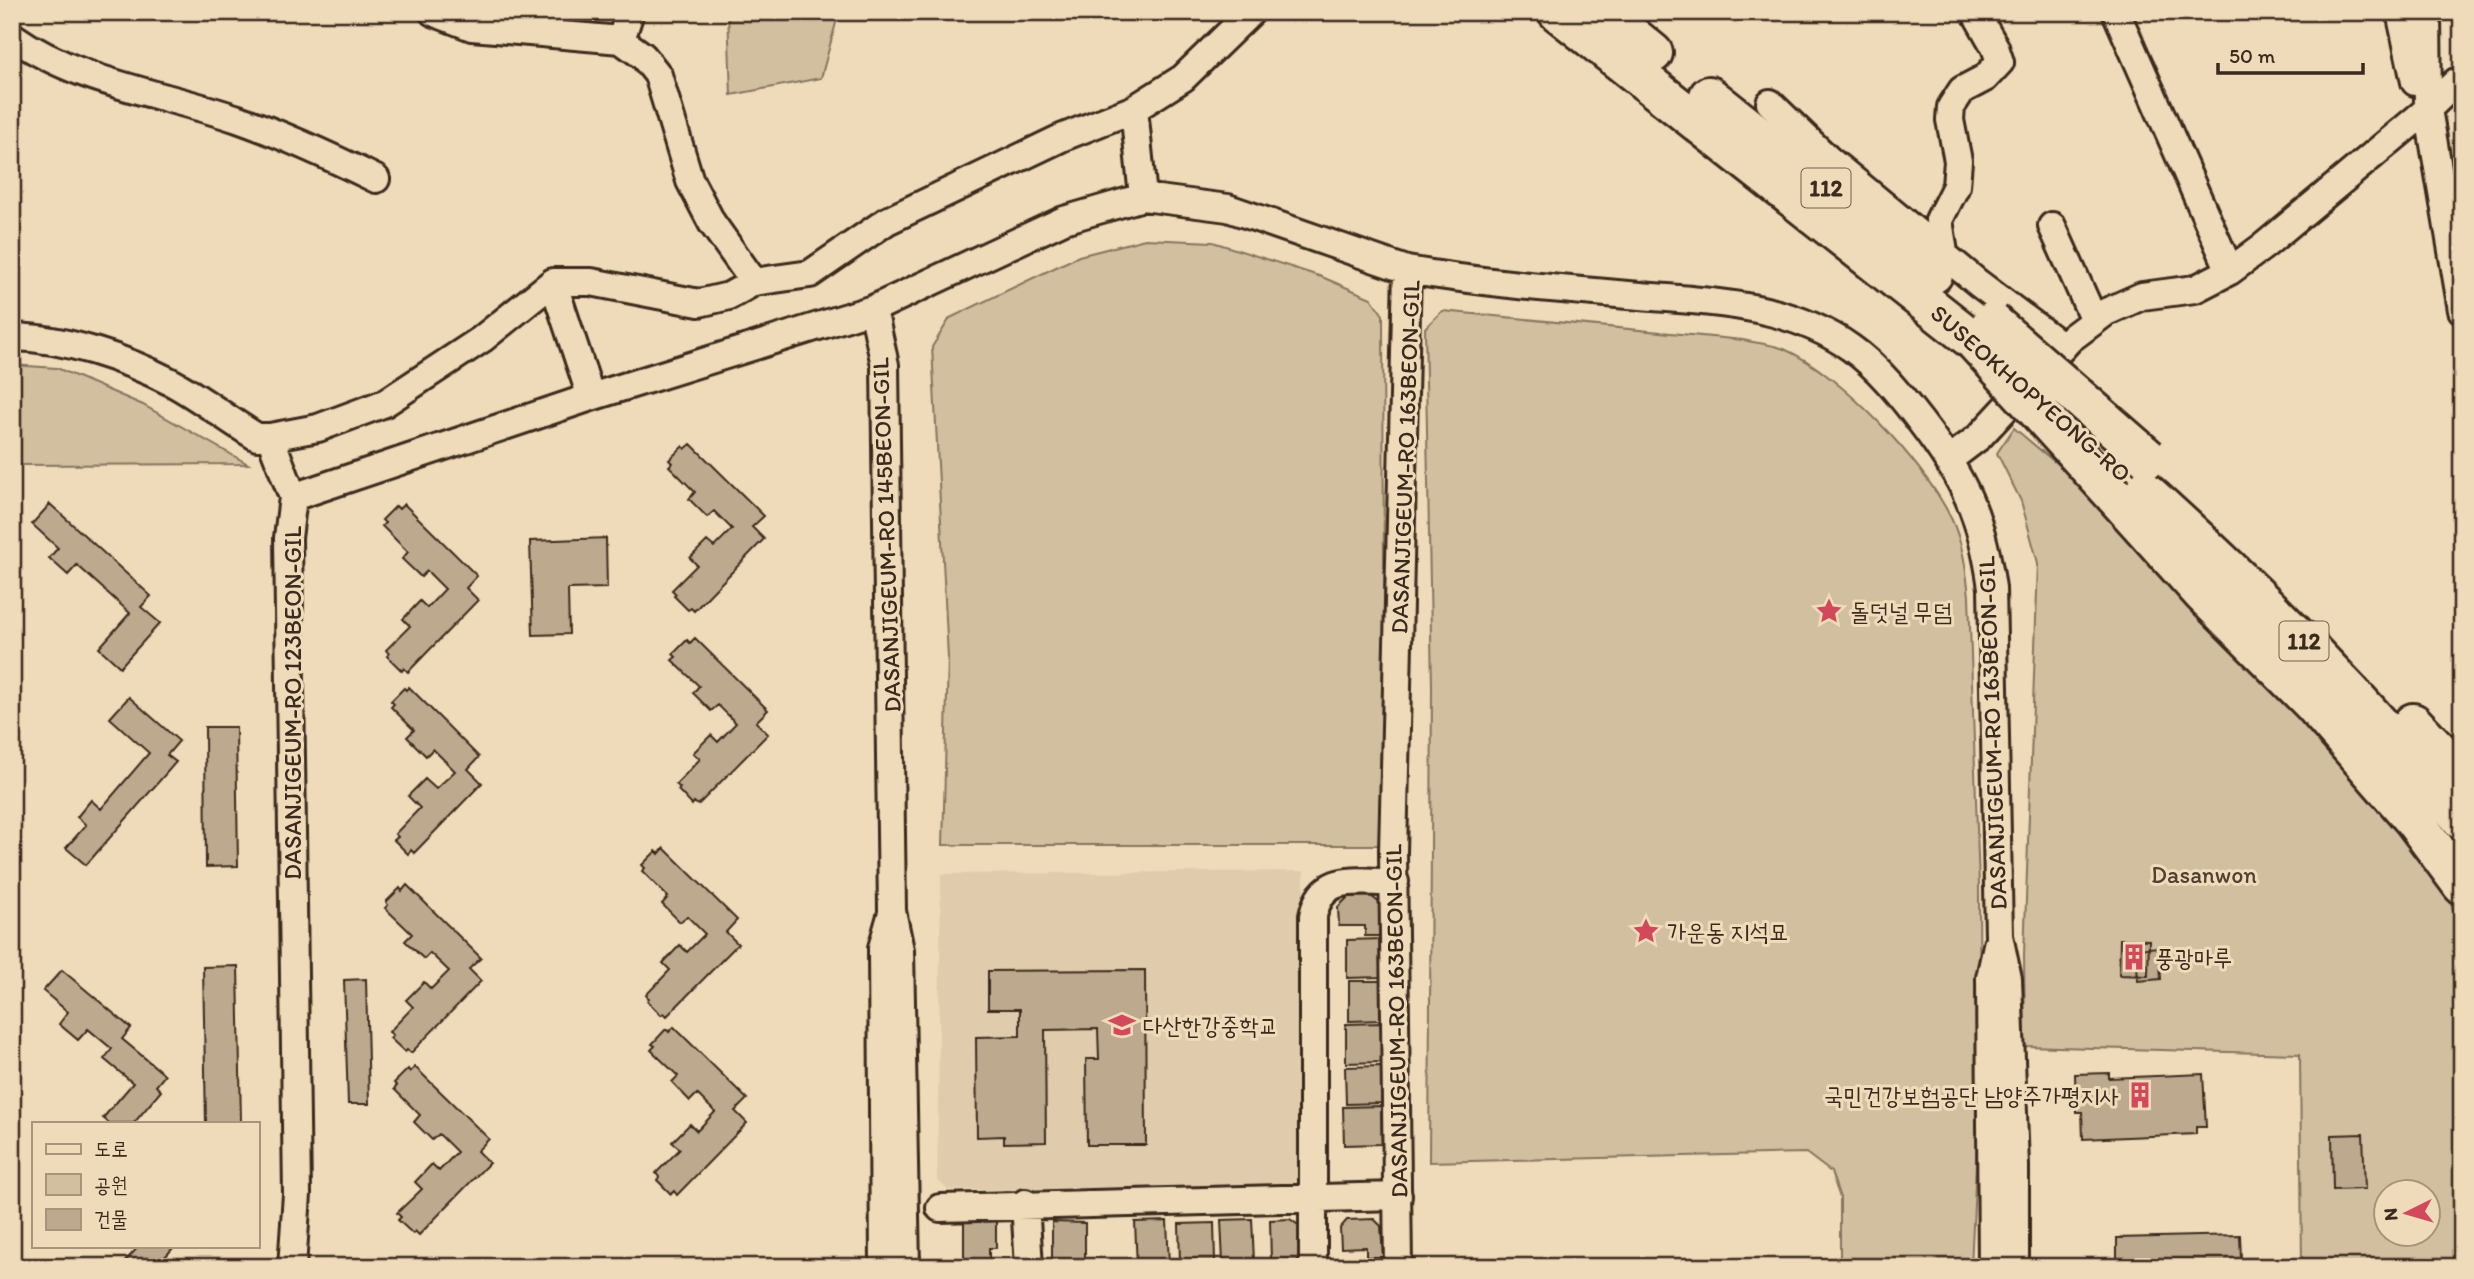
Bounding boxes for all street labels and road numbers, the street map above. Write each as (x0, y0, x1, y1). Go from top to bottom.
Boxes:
road number: 112 (1801, 168, 1850, 208)
street label: DASANJIGEUM-RO 163BEON-GIL (1384, 280, 1426, 634)
street label: SUSEOKHOPYEONG-RO (1925, 298, 2137, 488)
street label: DASANJIGEUM-RO 145BEON-GIL (865, 357, 907, 713)
street label: DASANJIGEUM-RO 123BEON-GIL (278, 526, 307, 880)
street label: DASANJIGEUM-RO 163BEON-GIL (1971, 556, 2013, 910)
road number: 112 (2280, 622, 2328, 660)
street label: DASANJIGEUM-RO 163BEON-GIL (1378, 844, 1414, 1198)

